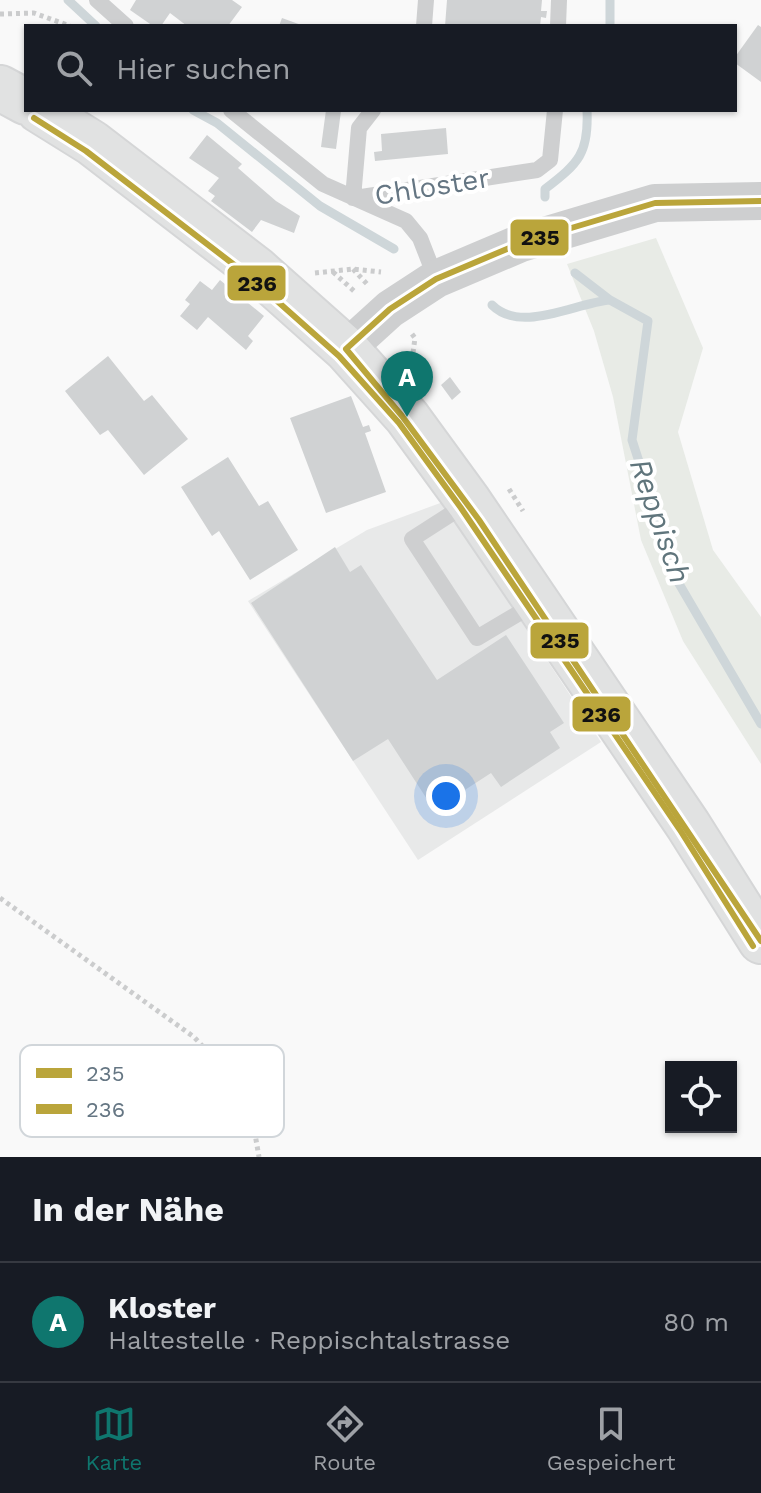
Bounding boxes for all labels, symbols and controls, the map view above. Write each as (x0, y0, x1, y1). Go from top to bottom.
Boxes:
search box (24, 24, 737, 112)
icon: search (52, 46, 96, 90)
text: Hier suchen (116, 51, 291, 86)
street label: Chloster (372, 161, 492, 212)
line badge: 235 (509, 218, 570, 257)
text: 235 (521, 225, 559, 250)
line badge: 236 (226, 264, 287, 302)
text: 236 (237, 271, 277, 296)
pin: A (381, 351, 433, 417)
water label: Reppisch (623, 454, 698, 588)
line badge: 235 (529, 621, 590, 660)
text: 235 (541, 628, 579, 653)
line badge: 236 (571, 695, 632, 733)
text: 236 (581, 702, 621, 727)
your location (426, 776, 466, 816)
legend (20, 1045, 284, 1137)
text: 235 (86, 1061, 124, 1086)
map controls (665, 1061, 737, 1133)
button: locate (665, 1061, 737, 1133)
text: 236 (86, 1097, 125, 1122)
text: In der Nähe (32, 1189, 224, 1229)
text: Kloster (108, 1290, 216, 1325)
text: A (49, 1307, 67, 1337)
text: 80 m (663, 1307, 729, 1337)
text: Haltestelle · Reppischtalstrasse (108, 1325, 510, 1355)
tab: Karte (85, 1402, 142, 1475)
tab: Route (313, 1402, 376, 1475)
tab: Gespeichert (547, 1402, 676, 1475)

